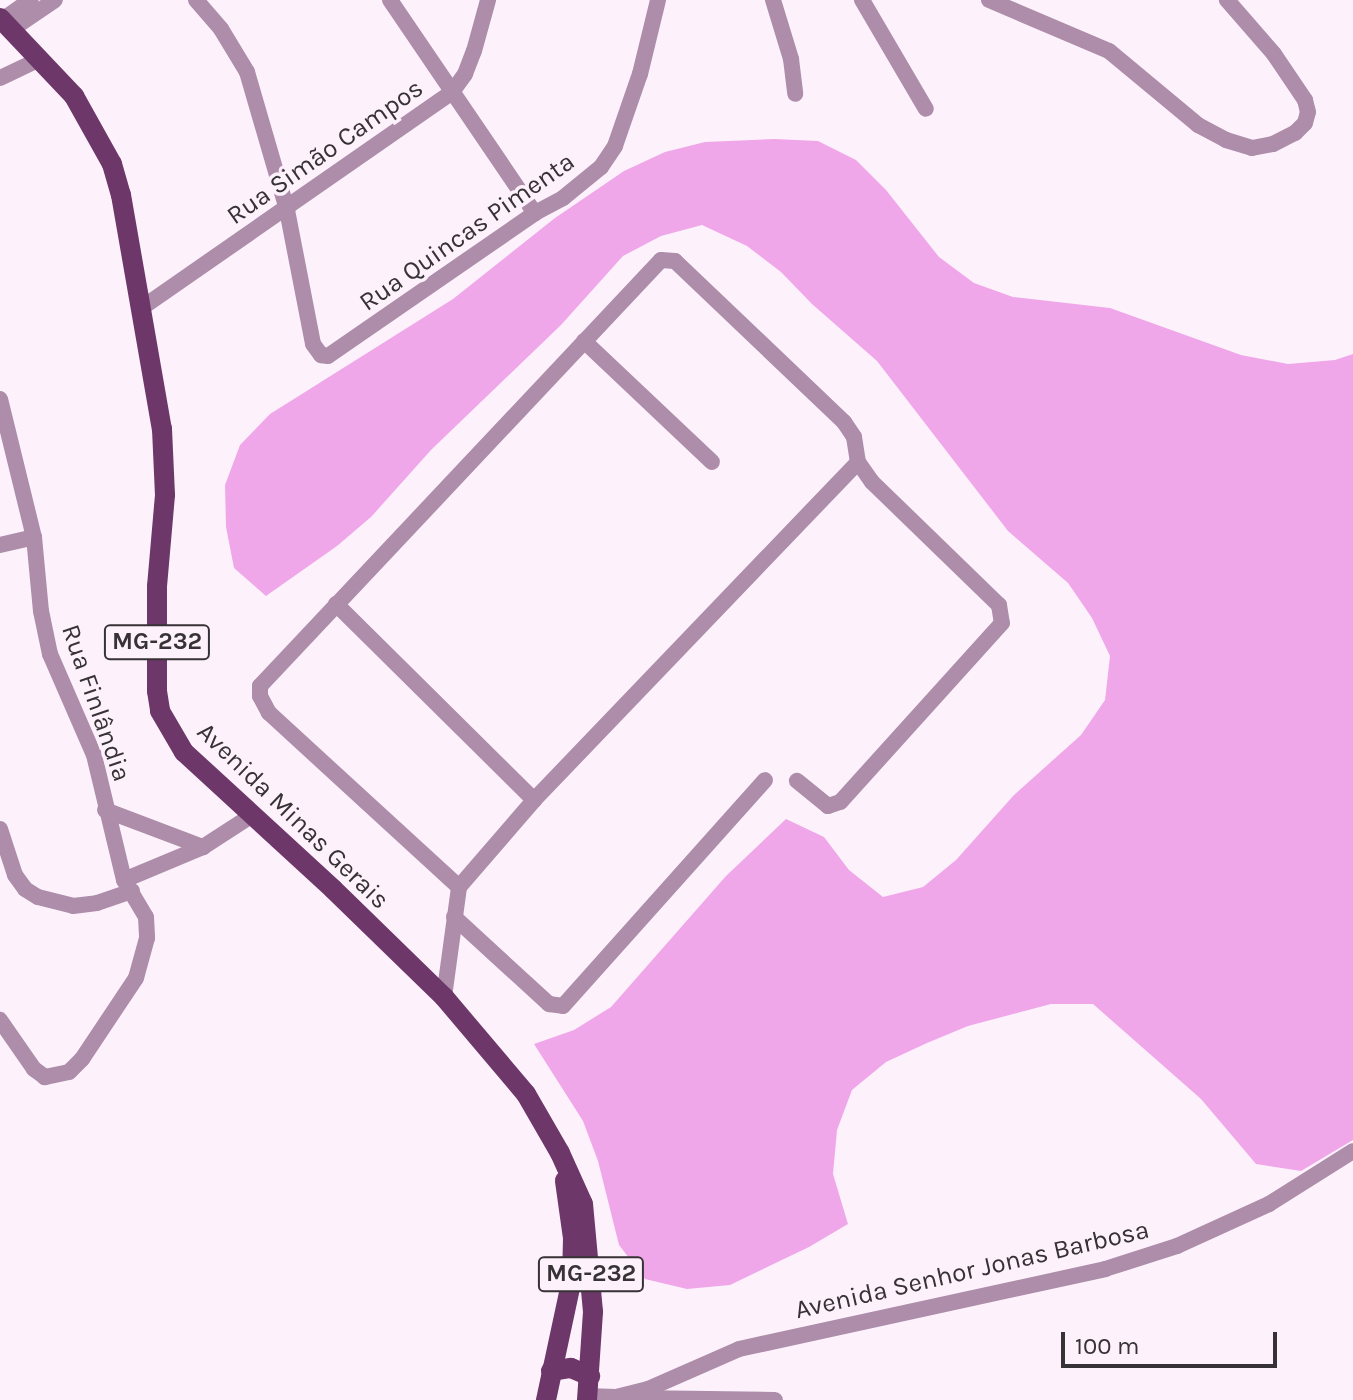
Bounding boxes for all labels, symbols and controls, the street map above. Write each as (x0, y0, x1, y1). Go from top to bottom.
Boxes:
street label: Rua Simão Campos (221, 73, 429, 231)
street label: Rua Quincas Pimenta (353, 146, 581, 318)
street label: Rua Finlândia (55, 620, 137, 786)
road number: MG-232 (103, 622, 211, 662)
street label: Avenida Minas Gerais (190, 716, 396, 916)
street label: Avenida Senhor Jonas Barbosa (792, 1214, 1152, 1326)
road number: MG-232 (537, 1254, 645, 1294)
scale bar (1065, 1316, 1281, 1366)
text: 100 m (1075, 1332, 1140, 1360)

